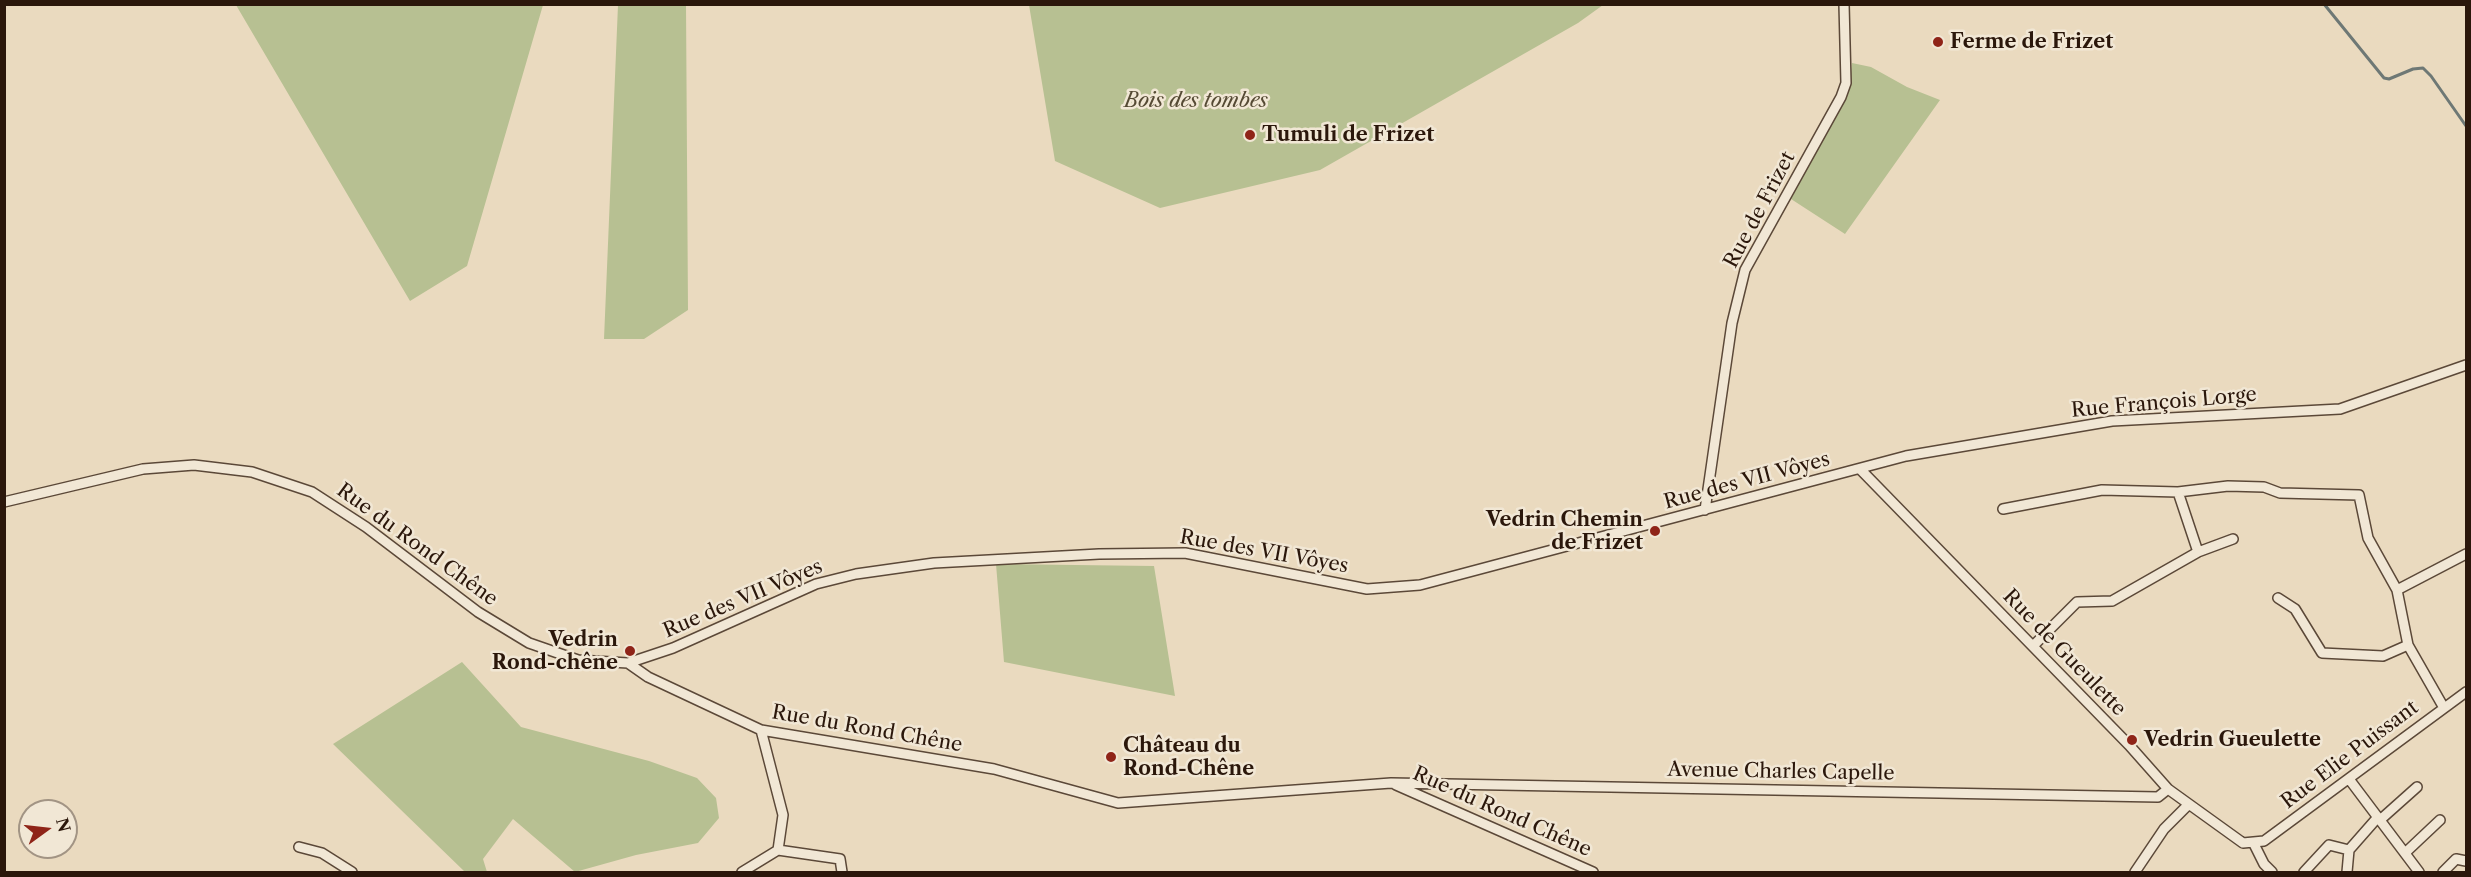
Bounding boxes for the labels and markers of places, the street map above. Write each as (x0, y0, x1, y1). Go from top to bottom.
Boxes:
place label: Ferme de Frizet (1950, 30, 2113, 54)
marker: Ferme de Frizet (1931, 35, 1945, 49)
place label: Tumuli de Frizet (1262, 123, 1434, 147)
marker: Tumuli de Frizet (1243, 128, 1257, 142)
place label: Vedrin Chemin de Frizet (1486, 508, 1643, 555)
marker: Vedrin Chemin de Frizet (1648, 524, 1662, 538)
place label: Vedrin Rond-chêne (492, 628, 618, 675)
marker: Vedrin Rond-chêne (623, 644, 637, 658)
place label: Vedrin Gueulette (2144, 728, 2321, 752)
marker: Vedrin Gueulette (2125, 733, 2139, 747)
place label: Château du Rond-Chêne (1123, 734, 1254, 781)
marker: Château du Rond-Chêne (1104, 750, 1118, 764)

